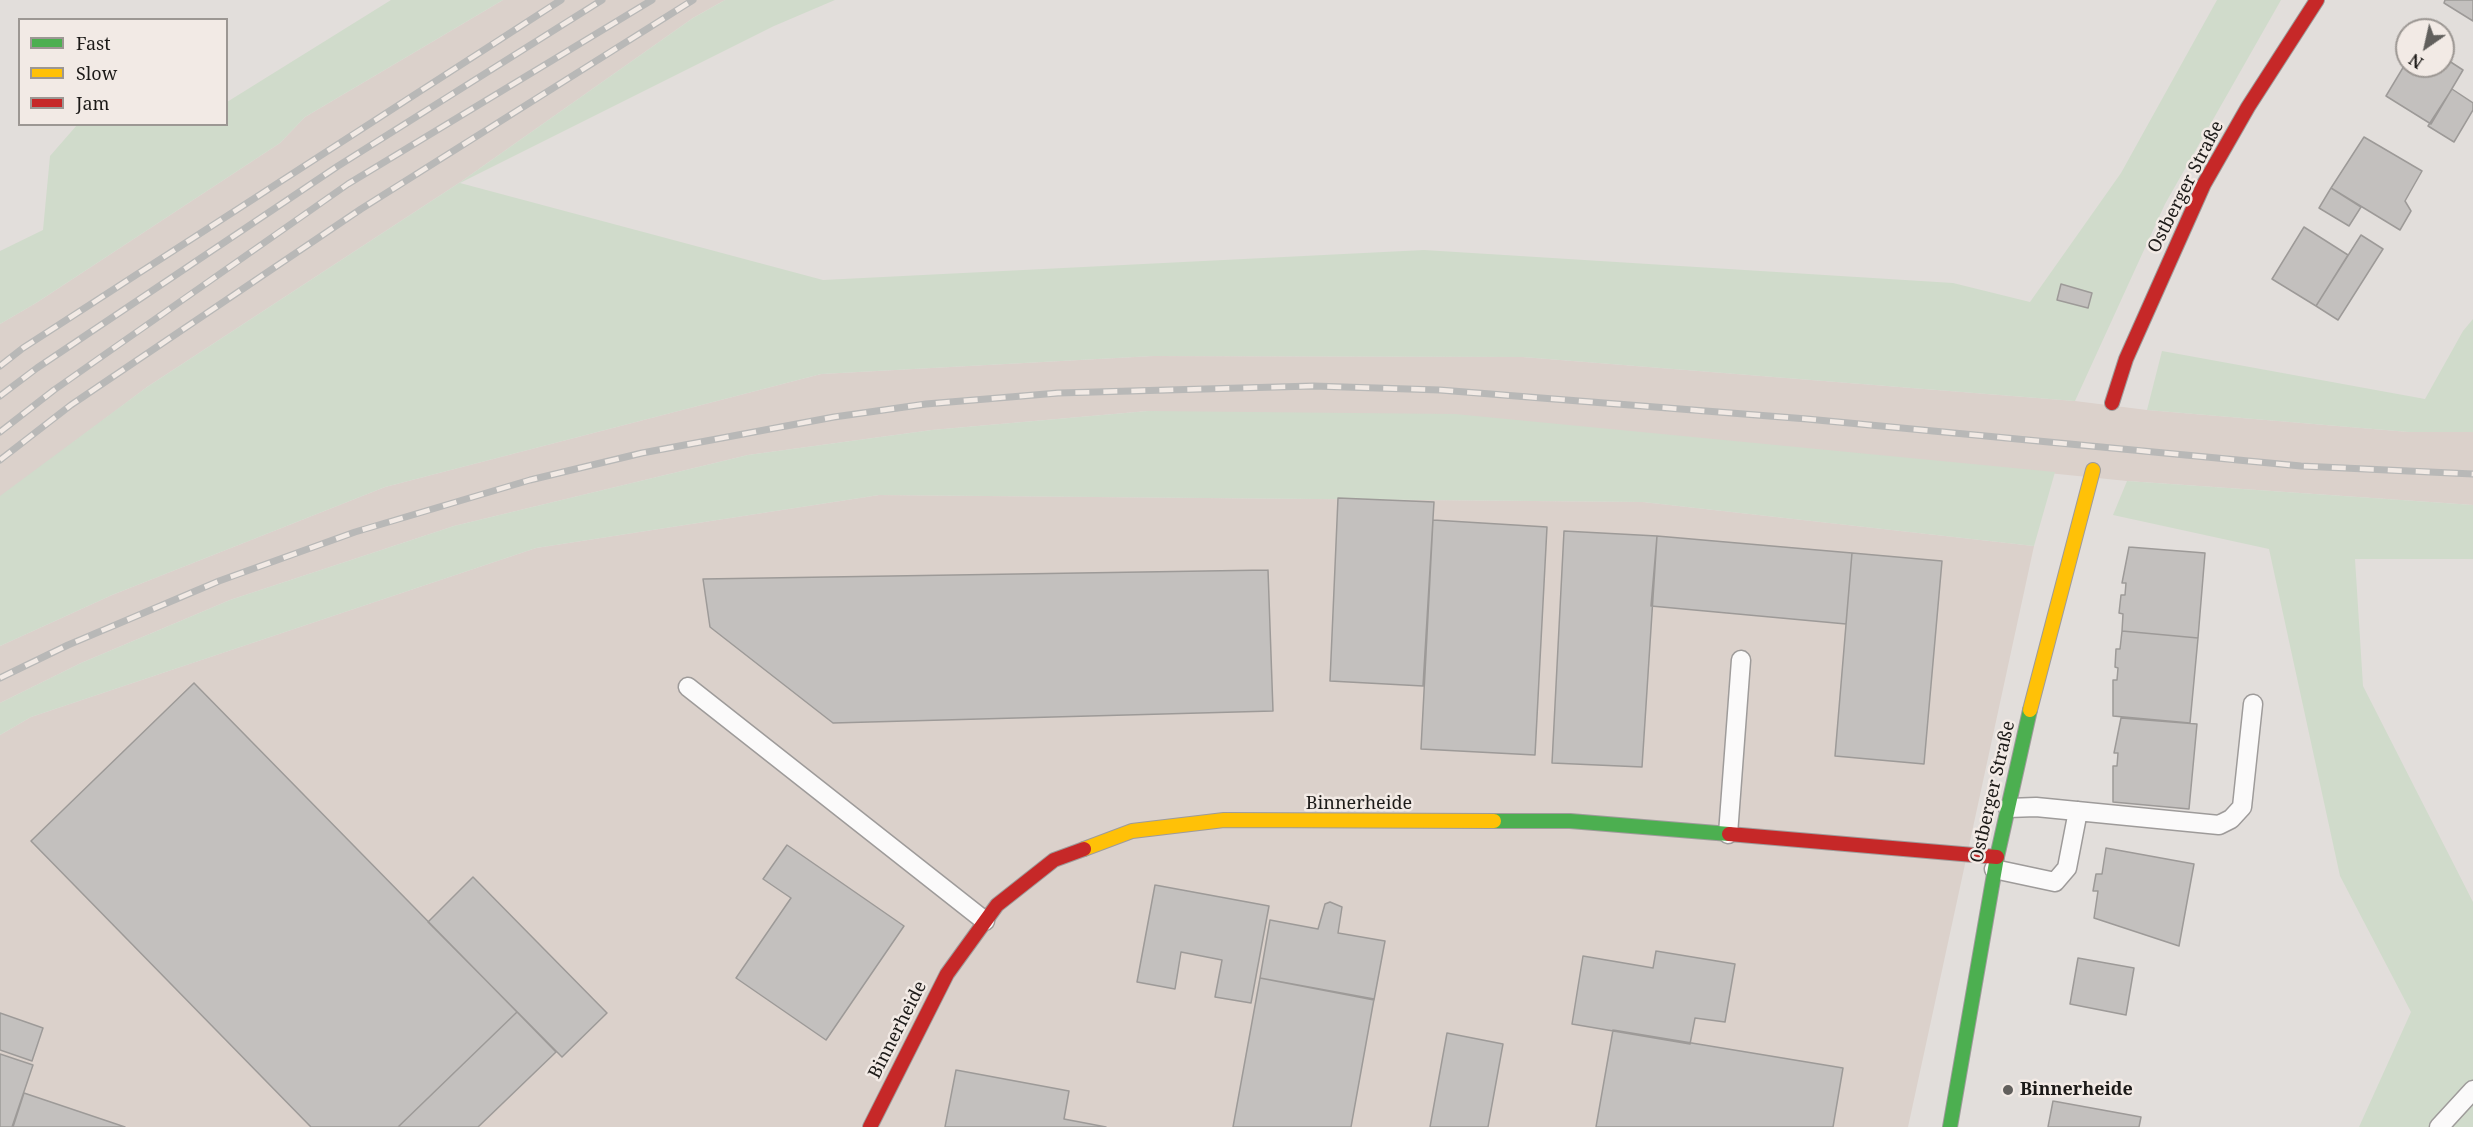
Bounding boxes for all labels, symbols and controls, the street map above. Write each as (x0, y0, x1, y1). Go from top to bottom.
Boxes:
legend (18, 18, 228, 126)
north arrow (2395, 18, 2455, 78)
text: Fast (76, 31, 111, 55)
text: N (2405, 49, 2427, 74)
text: Slow (76, 61, 117, 85)
text: Jam (76, 91, 110, 115)
street label: Ostberger Straße (2143, 117, 2229, 257)
street label: Ostberger Straße (1966, 719, 2020, 865)
street label: Binnerheide (1306, 793, 1412, 815)
street label: Binnerheide (864, 978, 932, 1082)
place label: Binnerheide (2020, 1079, 2133, 1101)
marker: Binnerheide (2001, 1083, 2015, 1097)

